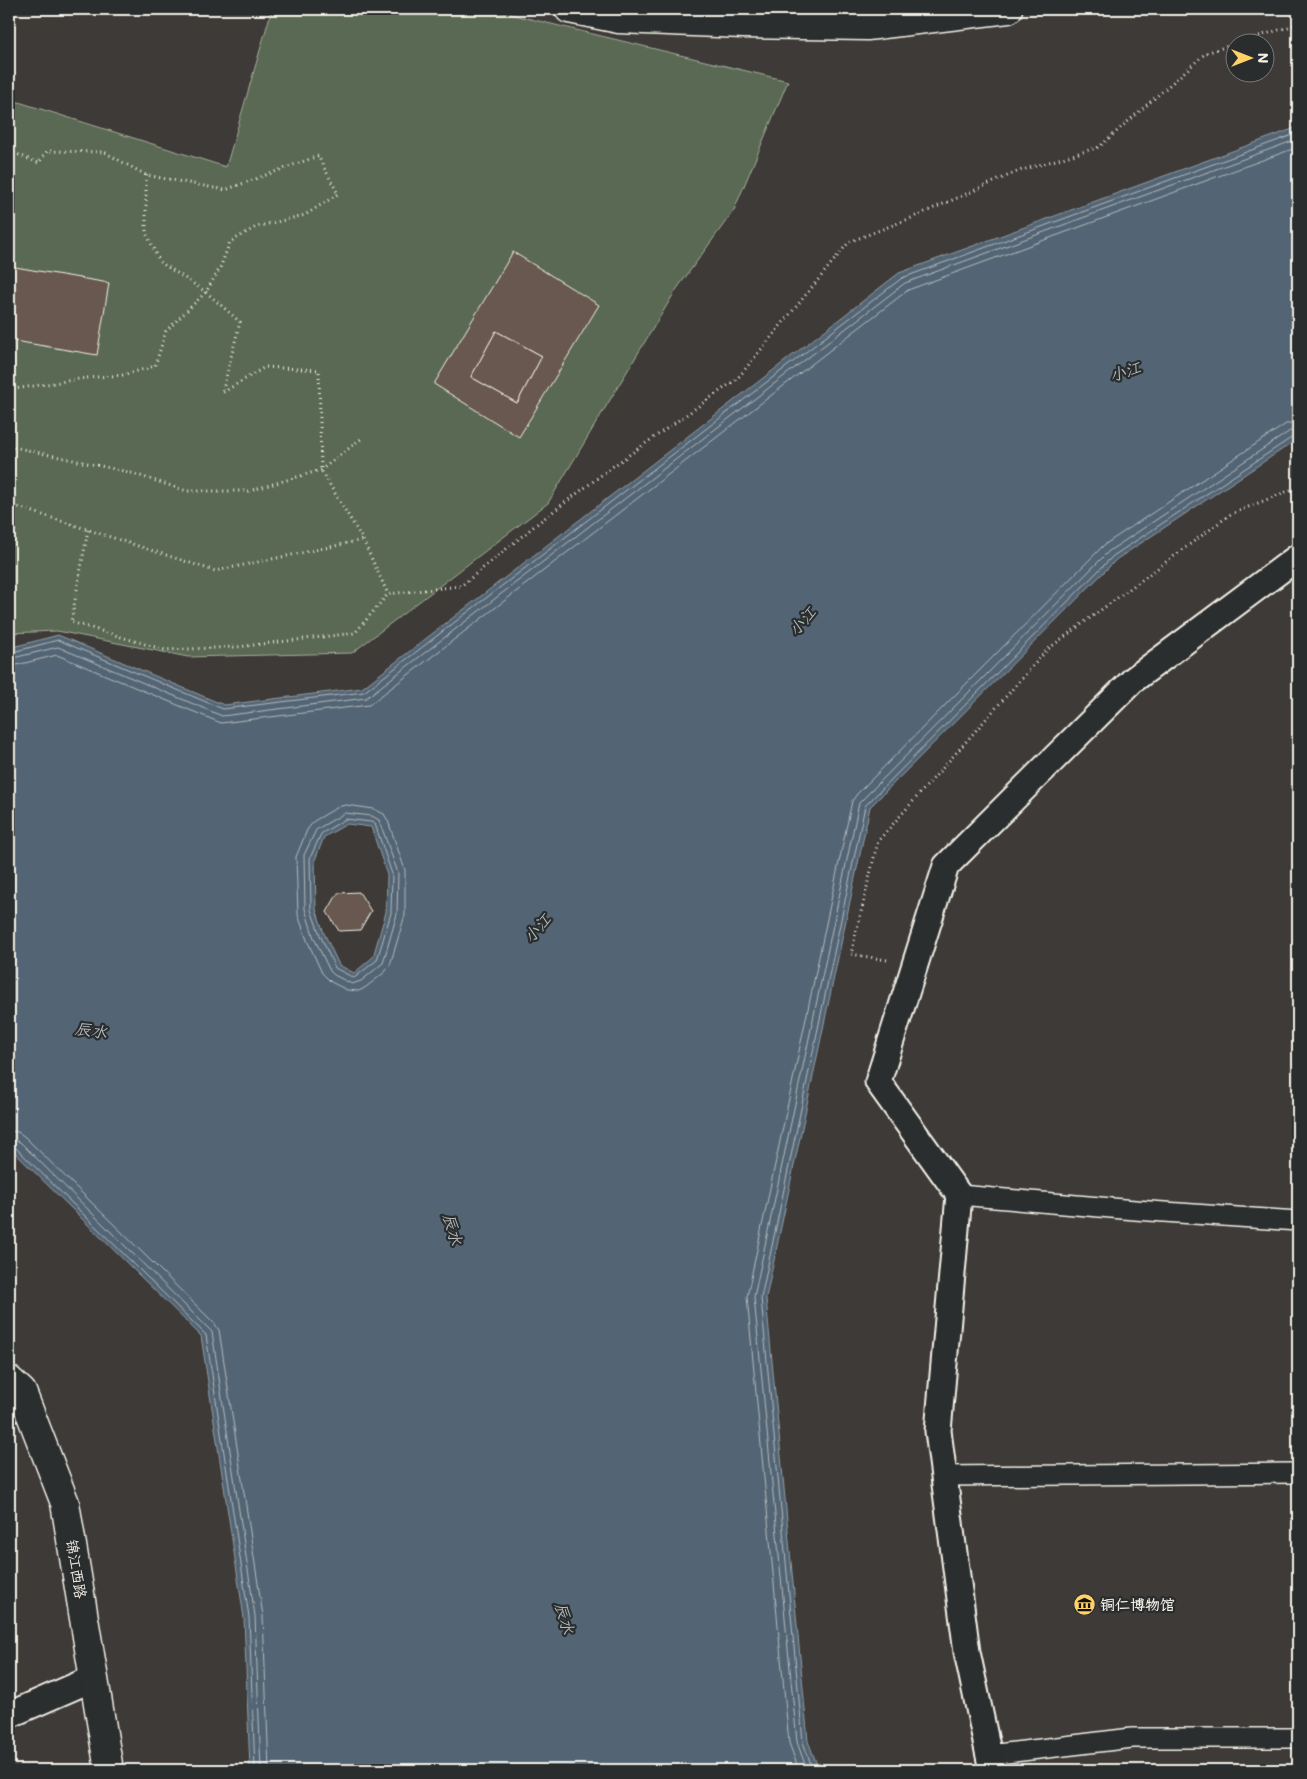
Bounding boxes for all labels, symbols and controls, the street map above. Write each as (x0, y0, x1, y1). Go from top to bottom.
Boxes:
north arrow (1224, 32, 1274, 82)
text: N (1254, 53, 1273, 63)
water label: 小江 (1106, 355, 1144, 385)
water label: 小江 (783, 601, 821, 640)
water label: 小江 (518, 908, 556, 947)
water label: 辰水 (74, 1017, 109, 1042)
water label: 辰水 (439, 1211, 468, 1248)
street label: 锦江西路 (62, 1538, 92, 1600)
museum icon: 铜仁博物馆 (1072, 1593, 1096, 1617)
place label: 铜仁博物馆 (1100, 1594, 1175, 1614)
water label: 辰水 (551, 1600, 580, 1637)

